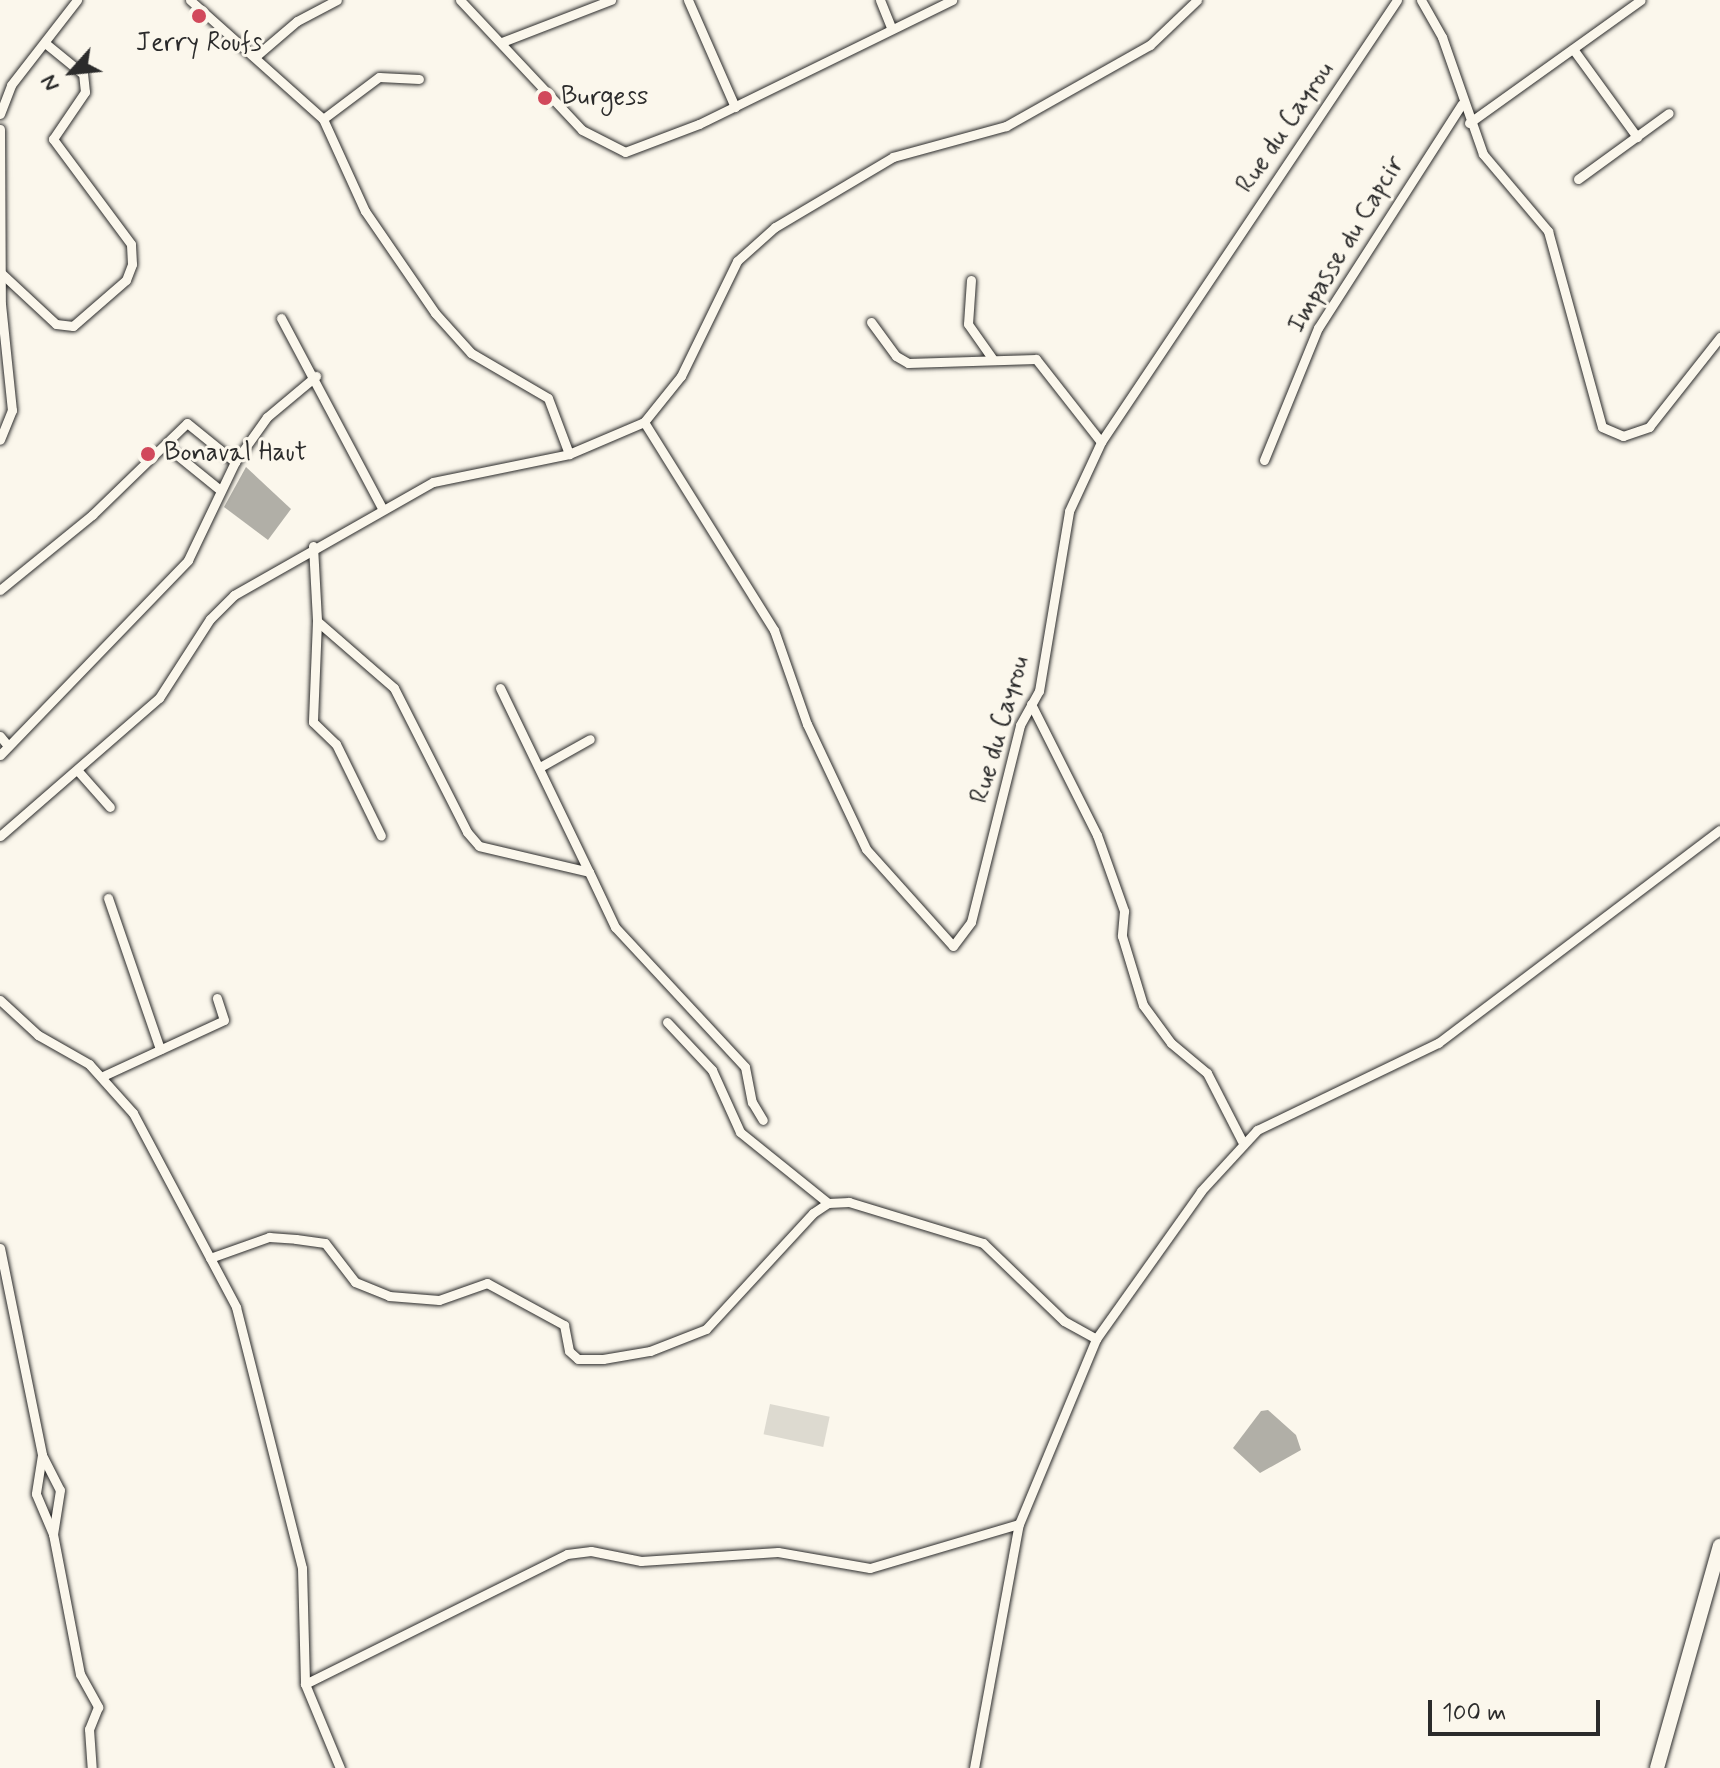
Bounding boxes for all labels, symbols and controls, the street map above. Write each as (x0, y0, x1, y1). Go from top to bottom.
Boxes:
marker: Jerry Roufs (190, 7, 208, 25)
place label: Jerry Roufs (135, 28, 263, 60)
north arrow (32, 32, 112, 112)
street label: Rue du Cayrou (1230, 55, 1342, 201)
text: N (35, 70, 66, 96)
place label: Burgess (561, 82, 648, 114)
marker: Burgess (536, 89, 554, 107)
street label: Impasse du Capcir (1282, 151, 1412, 339)
place label: Bonaval Haut (164, 438, 307, 470)
marker: Bonaval Haut (139, 445, 157, 463)
street label: Rue du Cayrou (965, 652, 1037, 808)
scale bar (1432, 1684, 1604, 1734)
text: 100 m (1442, 1698, 1506, 1729)

